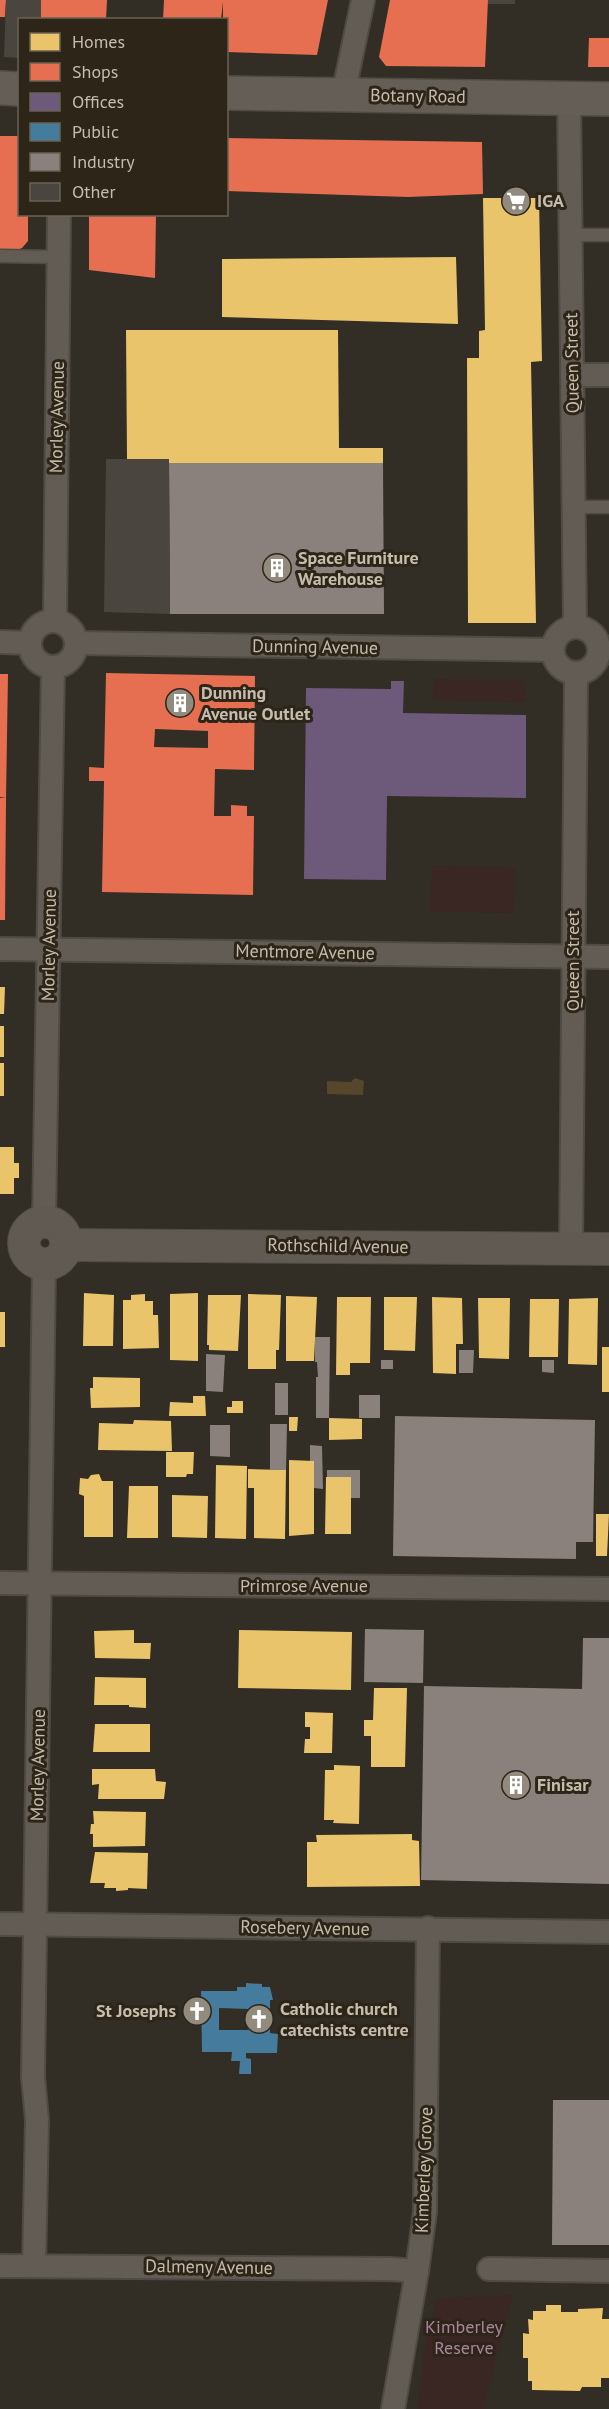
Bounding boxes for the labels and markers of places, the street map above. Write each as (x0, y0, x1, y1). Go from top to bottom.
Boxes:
supermarket icon: IGA (500, 185, 532, 217)
place label: IGA (537, 189, 564, 212)
place label: Space Furniture Warehouse (298, 546, 419, 590)
building icon: Space Furniture Warehouse (261, 552, 293, 584)
place label: Dunning Avenue Outlet (201, 681, 311, 725)
building icon: Dunning Avenue Outlet (164, 687, 196, 719)
building icon: Finisar (500, 1769, 532, 1801)
place label: Finisar (537, 1773, 589, 1796)
church icon: St Josephs (181, 1995, 213, 2027)
place label: Catholic church catechists centre (280, 1997, 409, 2041)
place label: St Josephs (96, 1999, 176, 2022)
church icon: Catholic church catechists centre (243, 2003, 275, 2035)

